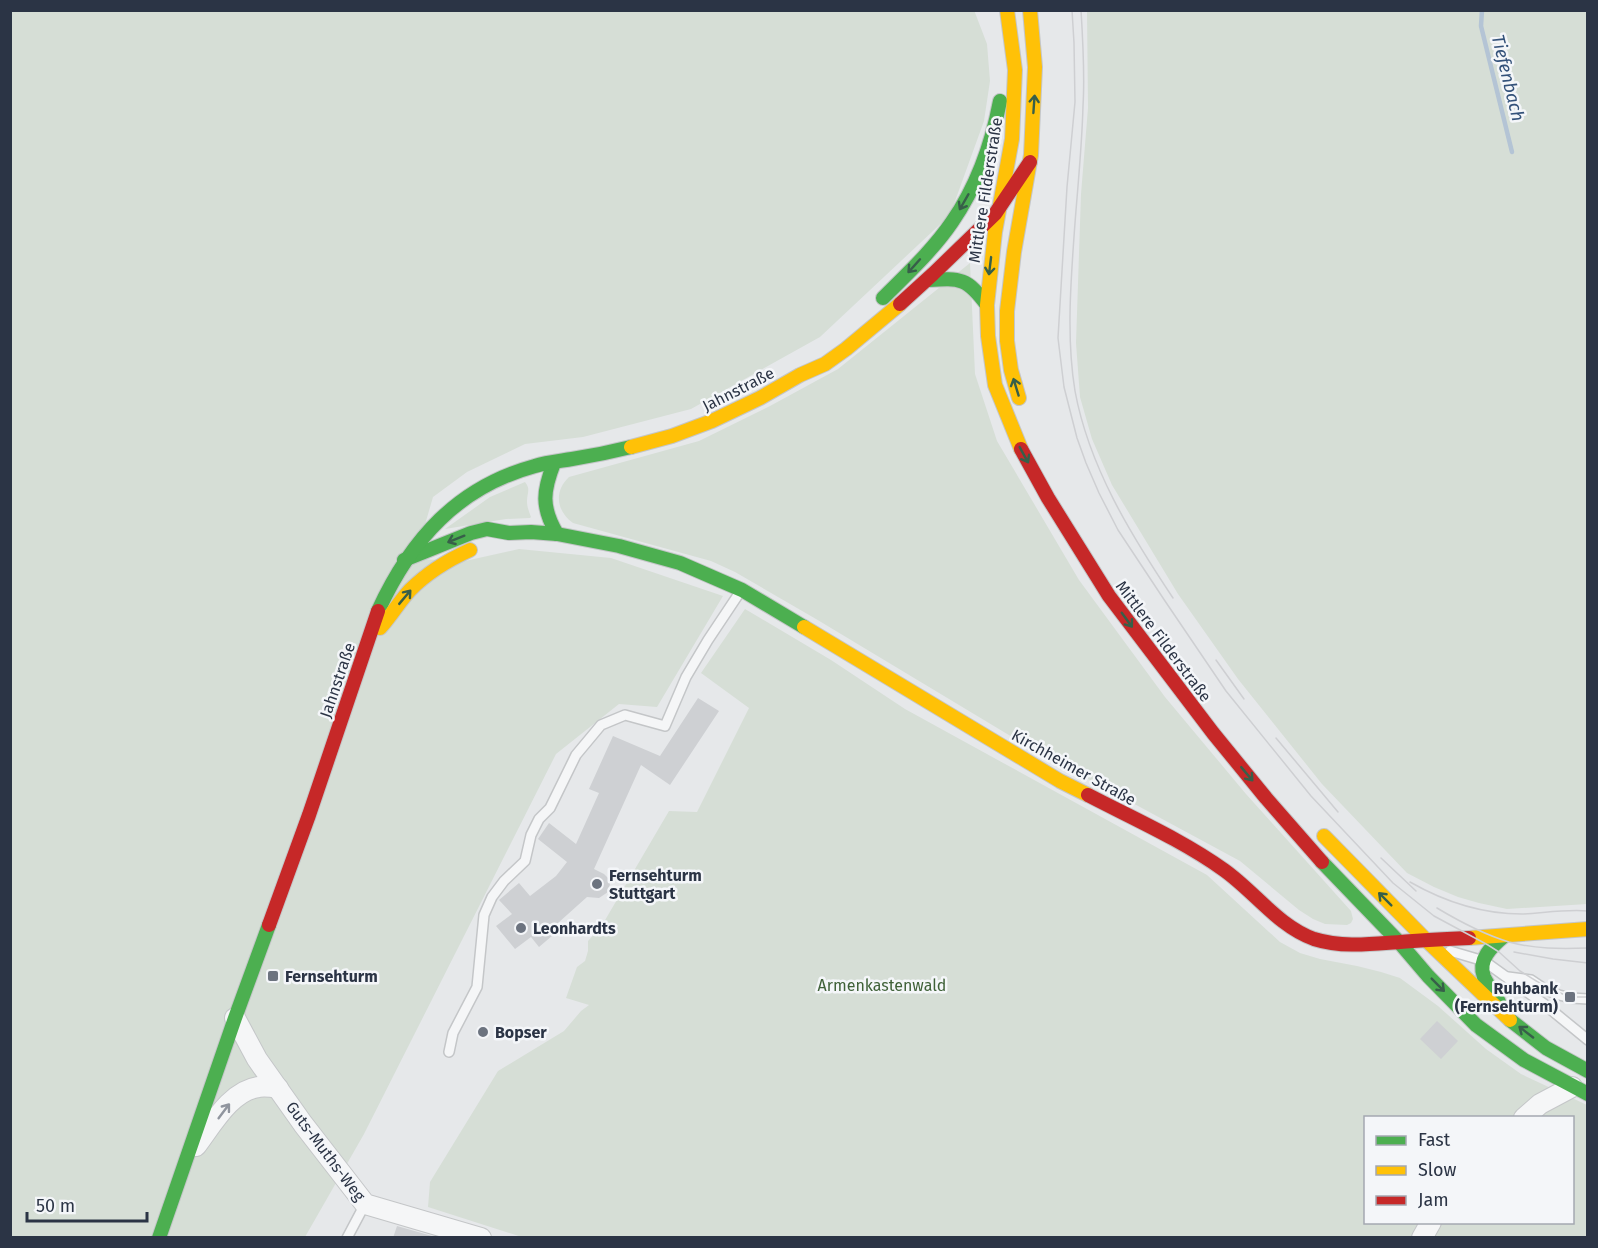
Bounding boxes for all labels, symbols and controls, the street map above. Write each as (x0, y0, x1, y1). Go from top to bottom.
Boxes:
water label: Tiefenbach (1487, 32, 1529, 124)
one-way arrow (1029, 95, 1040, 115)
street label: Mittlere Filderstraße (965, 116, 1006, 264)
one-way arrow (957, 193, 969, 210)
one-way arrow (984, 256, 995, 276)
one-way arrow (907, 258, 921, 273)
street label: Jahnstraße (699, 363, 777, 416)
one-way arrow (1010, 377, 1021, 396)
one-way arrow (1018, 446, 1030, 463)
one-way arrow (447, 535, 465, 546)
street label: Mittlere Filderstraße (1112, 577, 1215, 706)
one-way arrow (398, 590, 412, 605)
one-way arrow (1121, 612, 1133, 628)
street label: Jahnstraße (316, 640, 359, 720)
street label: Kirchheimer Straße (1008, 725, 1139, 809)
one-way arrow (1240, 766, 1253, 782)
place label: Fernsehturm Stuttgart (609, 866, 702, 903)
marker: Fernsehturm Stuttgart (590, 877, 604, 891)
one-way arrow (1377, 891, 1392, 906)
place label: Leonhardts (533, 919, 616, 938)
marker: Leonhardts (514, 921, 528, 935)
place label: Fernsehturm (285, 967, 378, 986)
marker: Fernsehturm (266, 969, 280, 983)
park label: Armenkastenwald (818, 976, 946, 995)
one-way arrow (1430, 978, 1445, 993)
place label: Ruhbank (Fernsehturm) (1455, 979, 1558, 1016)
marker: Ruhbank (Fernsehturm) (1563, 990, 1577, 1004)
place label: Bopser (495, 1023, 547, 1042)
marker: Bopser (476, 1025, 490, 1039)
one-way arrow (1518, 1026, 1534, 1039)
street label: Guts-Muths-Weg (282, 1098, 370, 1205)
one-way arrow (217, 1103, 230, 1119)
legend (1364, 1116, 1574, 1224)
text: Fast (1418, 1129, 1451, 1151)
text: Slow (1418, 1159, 1457, 1181)
scale bar (27, 1185, 147, 1223)
text: Jam (1418, 1189, 1449, 1211)
text: 50 m (36, 1195, 75, 1217)

